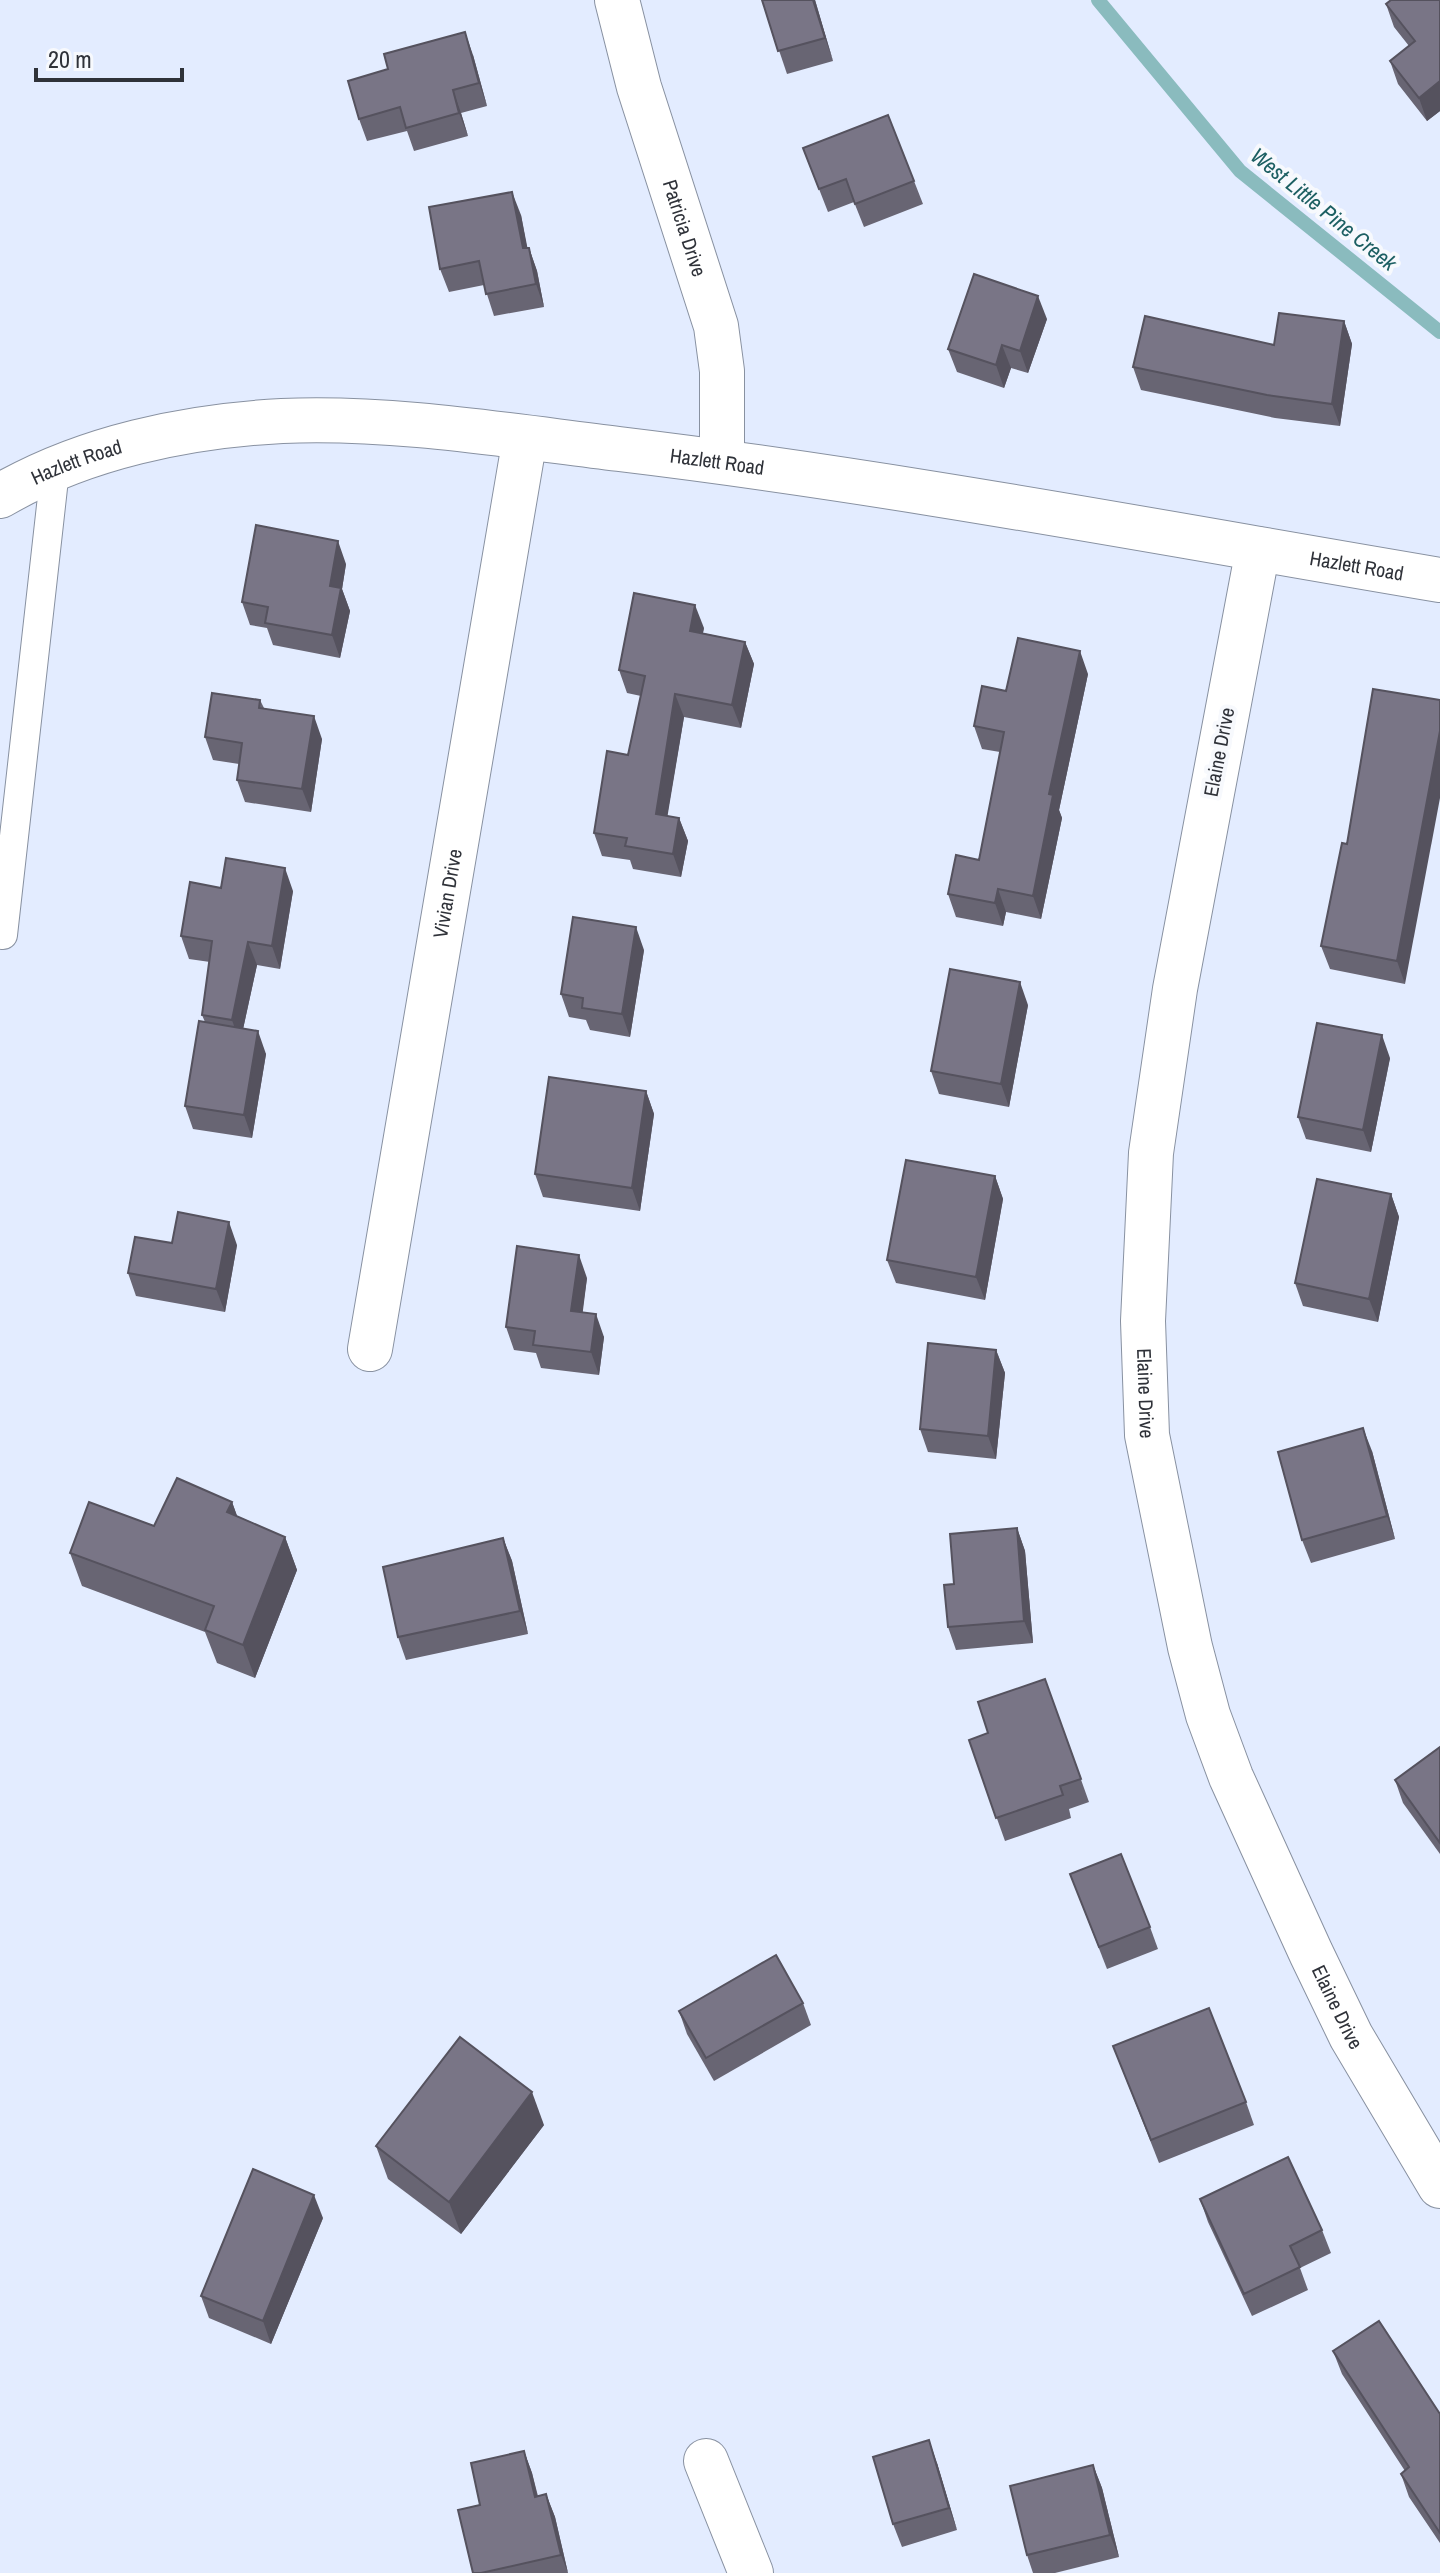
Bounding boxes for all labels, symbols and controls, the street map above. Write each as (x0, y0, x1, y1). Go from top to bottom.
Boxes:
scale bar (36, 32, 182, 82)
text: 20 m (48, 43, 92, 75)
water label: West Little Pine Creek (1245, 141, 1404, 278)
street label: Patricia Drive (657, 176, 713, 280)
street label: Hazlett Road (26, 433, 125, 491)
street label: Hazlett Road (668, 441, 766, 481)
street label: Hazlett Road (1308, 544, 1406, 587)
street label: Elaine Drive (1197, 705, 1240, 799)
street label: Vivian Drive (426, 847, 468, 940)
street label: Elaine Drive (1131, 1348, 1161, 1439)
street label: Elaine Drive (1306, 1960, 1370, 2054)

